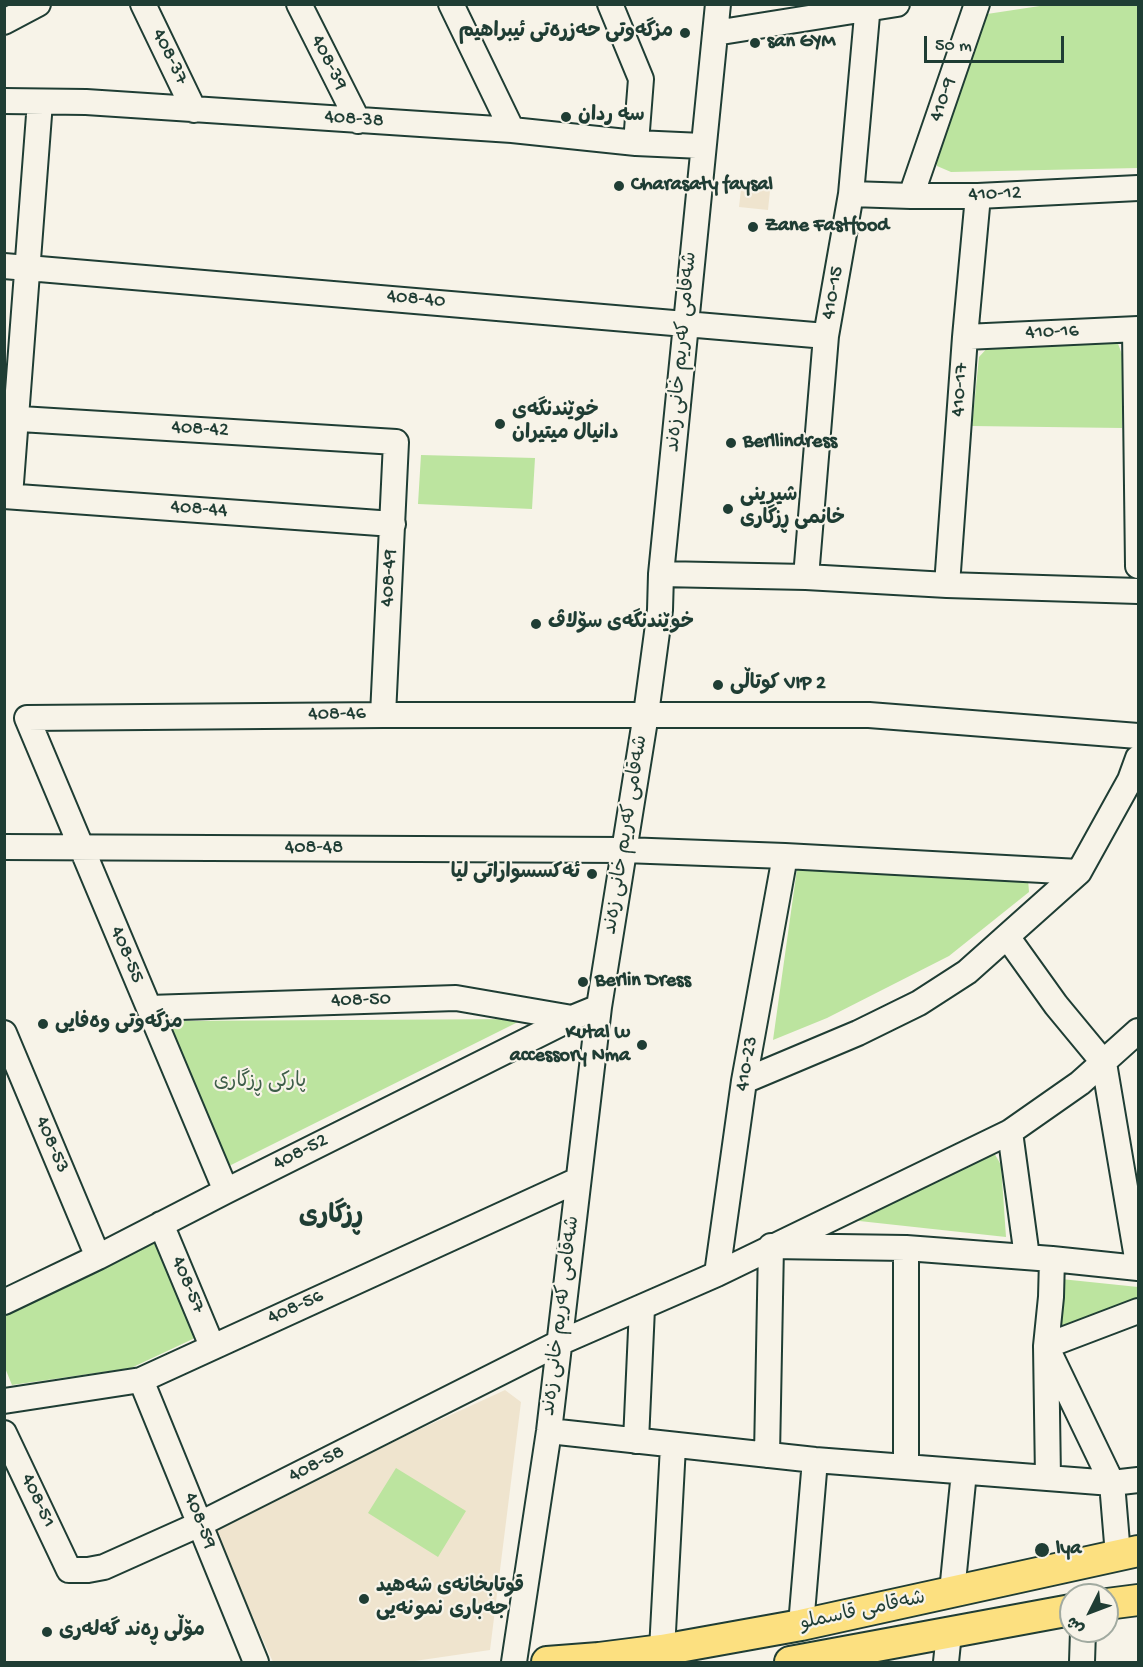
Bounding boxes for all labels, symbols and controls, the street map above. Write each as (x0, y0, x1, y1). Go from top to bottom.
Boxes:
place label: مزگەوتی حەزرەتی ئیبراهیم (459, 21, 673, 45)
scale bar (927, 24, 1066, 62)
street label: 408-37 (145, 25, 193, 89)
marker: مزگەوتی حەزرەتی ئیبراهیم (678, 26, 692, 40)
place label: san GYM (767, 31, 835, 55)
street label: 408-39 (304, 32, 352, 94)
marker: san GYM (748, 36, 762, 50)
text: 50 m (935, 36, 972, 57)
street label: 410-9 (925, 75, 963, 125)
place label: سه ردان (578, 105, 645, 129)
street label: 408-38 (324, 106, 384, 134)
marker: سه ردان (559, 110, 573, 124)
place label: Charasaty faysal (631, 174, 773, 198)
marker: Charasaty faysal (612, 179, 626, 193)
street label: 410-12 (968, 182, 1022, 208)
place label: Zane Fastfood (765, 215, 889, 239)
marker: Zane Fastfood (746, 220, 760, 234)
street label: شەقامی کەریم خانی زەند (662, 251, 704, 453)
street label: 410-15 (818, 264, 850, 322)
street label: 408-40 (386, 285, 446, 315)
street label: 410-16 (1025, 320, 1079, 346)
street label: 410-17 (947, 362, 975, 418)
place label: خوێندنگەی دانیال میتیران (512, 400, 618, 447)
street label: 408-42 (171, 417, 229, 443)
marker: خوێندنگەی دانیال میتیران (493, 417, 507, 431)
place label: Berllindress (743, 431, 837, 455)
marker: Berllindress (724, 436, 738, 450)
place label: شیرینی خانمی ڕزگاری (740, 485, 845, 532)
street label: 408-44 (170, 496, 228, 524)
marker: شیرینی خانمی ڕزگاری (721, 502, 735, 516)
street label: 408-49 (377, 549, 403, 607)
place label: خوێندنگەی سۆلاڤ (548, 612, 694, 636)
marker: خوێندنگەی سۆلاڤ (529, 617, 543, 631)
place label: کوتاڵی VIP 2 (730, 673, 826, 697)
marker: کوتاڵی VIP 2 (711, 678, 725, 692)
street label: 408-46 (308, 702, 366, 728)
street label: شەقامی کەریم خانی زەند (599, 734, 655, 936)
street label: 408-48 (285, 837, 343, 861)
place label: ئەکسسواراتی لیا (451, 862, 580, 886)
marker: ئەکسسواراتی لیا (585, 867, 599, 881)
street label: 408-55 (103, 923, 149, 987)
place label: Berlin Dress (595, 970, 691, 994)
marker: Berlin Dress (576, 975, 590, 989)
street label: 408-50 (331, 988, 391, 1014)
place label: مزگەوتی وەفایی (55, 1012, 183, 1036)
marker: مزگەوتی وەفایی (36, 1017, 50, 1031)
place label: Kutal w accessory Nma (510, 1022, 630, 1069)
street label: 410-23 (731, 1035, 765, 1093)
marker: Kutal w accessory Nma (635, 1038, 649, 1052)
park label: پارکی ڕزگاری (214, 1071, 306, 1095)
street label: 408-53 (28, 1113, 74, 1177)
street label: 408-52 (270, 1129, 332, 1177)
district label: ڕزگاری (299, 1202, 363, 1234)
street label: شەقامی کەریم خانی زەند (538, 1215, 586, 1417)
street label: 408-57 (164, 1253, 210, 1317)
street label: 408-56 (264, 1285, 328, 1331)
street label: 408-58 (285, 1441, 349, 1489)
street label: 408-51 (14, 1470, 60, 1532)
street label: 408-59 (177, 1489, 221, 1553)
place label: lya (1056, 1538, 1081, 1562)
marker: lya (1033, 1541, 1051, 1559)
place label: قوتابخانەی شەهید جەباری نمونەیی (376, 1576, 524, 1623)
north arrow (1059, 1583, 1119, 1643)
street label: شەقامی قاسملو (798, 1587, 928, 1637)
marker: قوتابخانەی شەهید جەباری نمونەیی (357, 1592, 371, 1606)
text: ش (1064, 1611, 1090, 1637)
place label: مۆڵی ڕەند گەلەری (59, 1620, 205, 1644)
marker: مۆڵی ڕەند گەلەری (40, 1625, 54, 1639)

